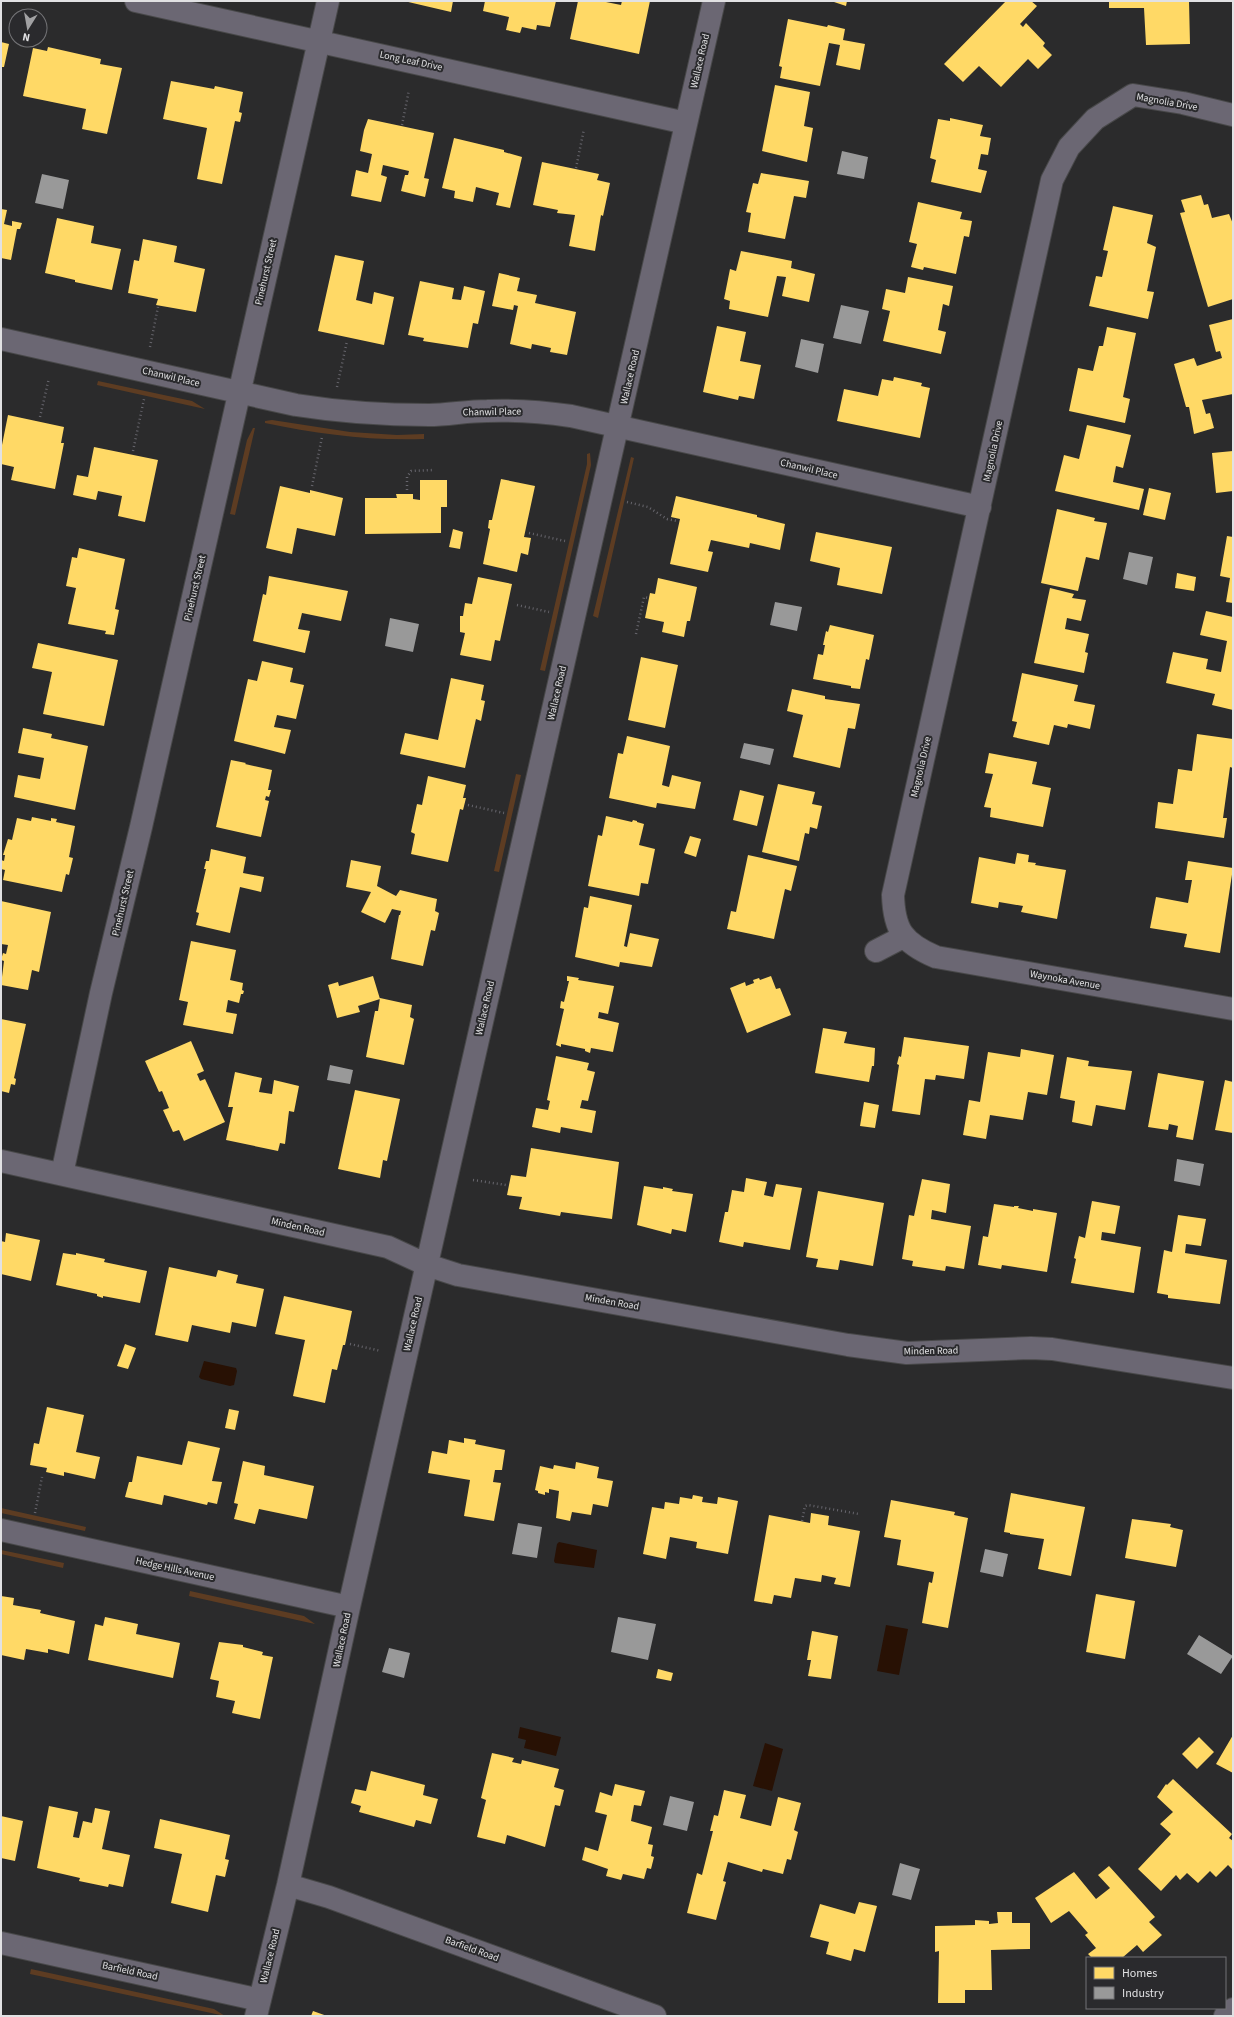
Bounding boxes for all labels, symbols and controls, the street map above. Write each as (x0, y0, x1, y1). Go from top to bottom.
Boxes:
north arrow (8, 8, 48, 48)
text: N (21, 29, 31, 45)
street label: Wallace Road (687, 32, 713, 90)
street label: Long Leaf Drive (378, 48, 444, 74)
street label: Magnolia Drive (1135, 90, 1199, 114)
street label: Pinehurst Street (252, 237, 281, 306)
street label: Wallace Road (617, 348, 643, 406)
street label: Chanwil Place (141, 364, 201, 390)
street label: Chanwil Place (463, 404, 521, 420)
street label: Magnolia Drive (980, 419, 1006, 483)
street label: Chanwil Place (779, 456, 839, 482)
street label: Pinehurst Street (181, 553, 210, 622)
street label: Wallace Road (544, 664, 570, 722)
street label: Magnolia Drive (907, 735, 935, 799)
street label: Pinehurst Street (109, 868, 138, 937)
street label: Waynoka Avenue (1029, 967, 1101, 993)
street label: Wallace Road (472, 979, 498, 1037)
street label: Minden Road (270, 1214, 326, 1240)
street label: Minden Road (584, 1290, 640, 1314)
street label: Wallace Road (400, 1295, 426, 1353)
street label: Minden Road (904, 1344, 958, 1358)
street label: Hedge Hills Avenue (134, 1554, 216, 1584)
street label: Wallace Road (329, 1611, 355, 1669)
street label: Wallace Road (256, 1927, 284, 1985)
street label: Barfield Road (443, 1933, 501, 1965)
legend (1086, 1957, 1226, 2009)
street label: Barfield Road (101, 1958, 159, 1984)
text: Homes (1122, 1965, 1157, 1982)
text: Industry (1122, 1985, 1164, 2002)

